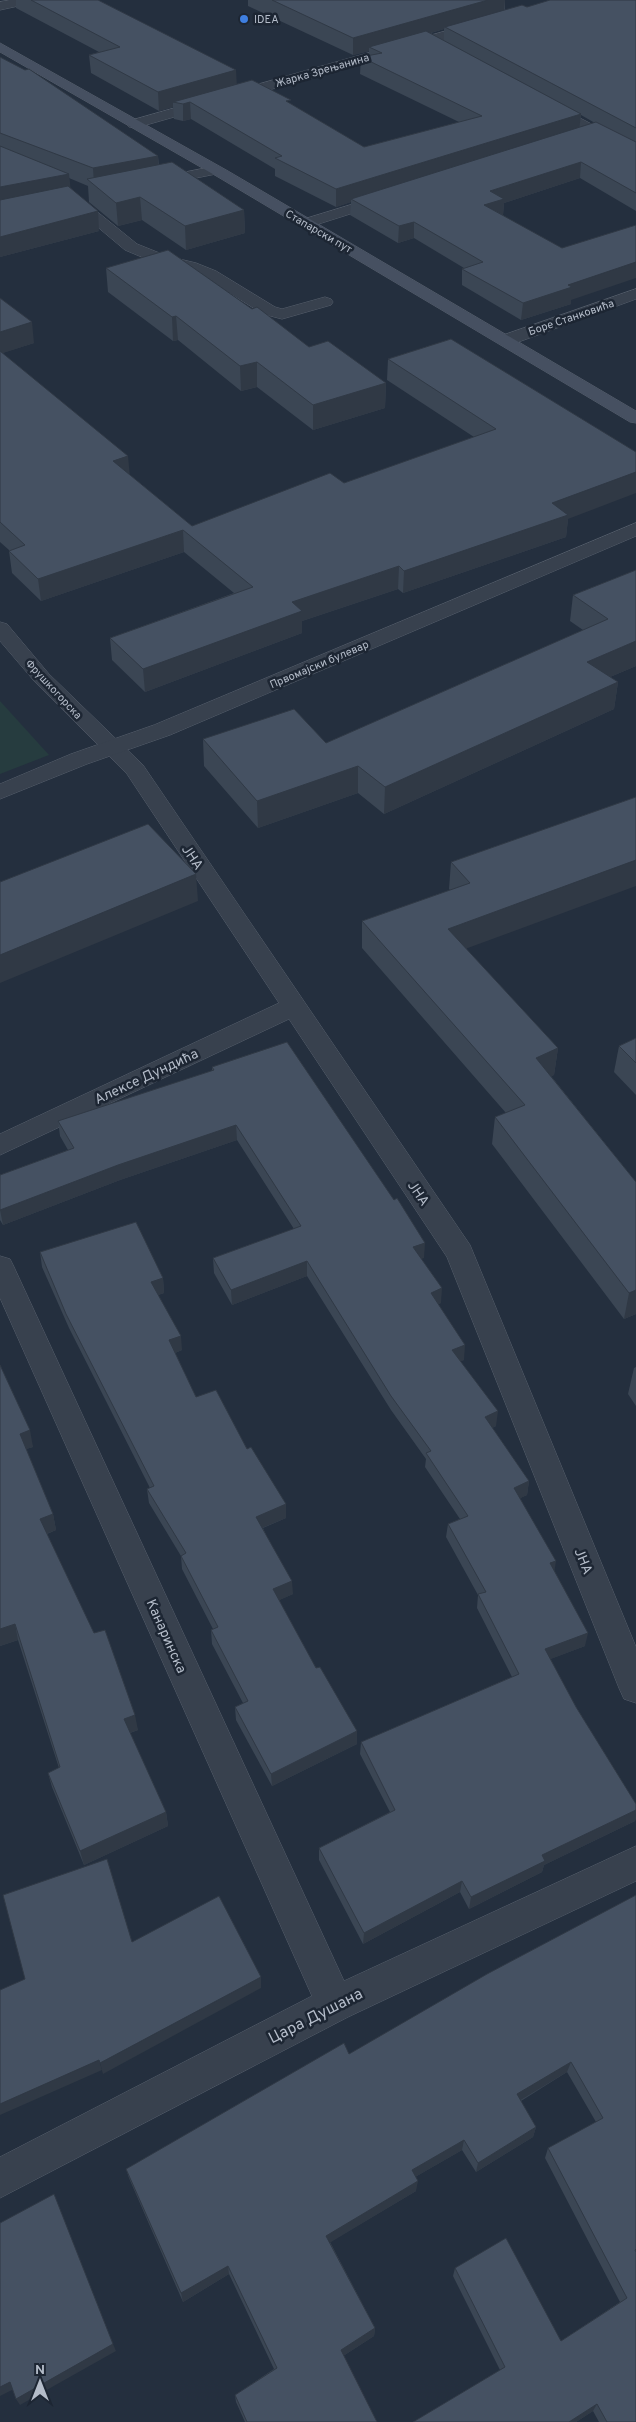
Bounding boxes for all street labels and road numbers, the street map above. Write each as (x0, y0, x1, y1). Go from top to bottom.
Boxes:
street label: Жарка Зрењанина (274, 51, 371, 91)
street label: Стапарски пут (283, 207, 354, 257)
street label: Боре Станковића (527, 297, 616, 339)
street label: Првомајски булевар (268, 638, 371, 692)
street label: Фрушкогорска (22, 657, 85, 723)
street label: ЈНА (177, 842, 206, 874)
street label: Алексе Дундића (92, 1046, 201, 1109)
street label: ЈНА (403, 1178, 432, 1210)
street label: ЈНА (570, 1546, 596, 1577)
street label: Канаринска (142, 1597, 190, 1676)
street label: Цара Душана (265, 1984, 367, 2049)

